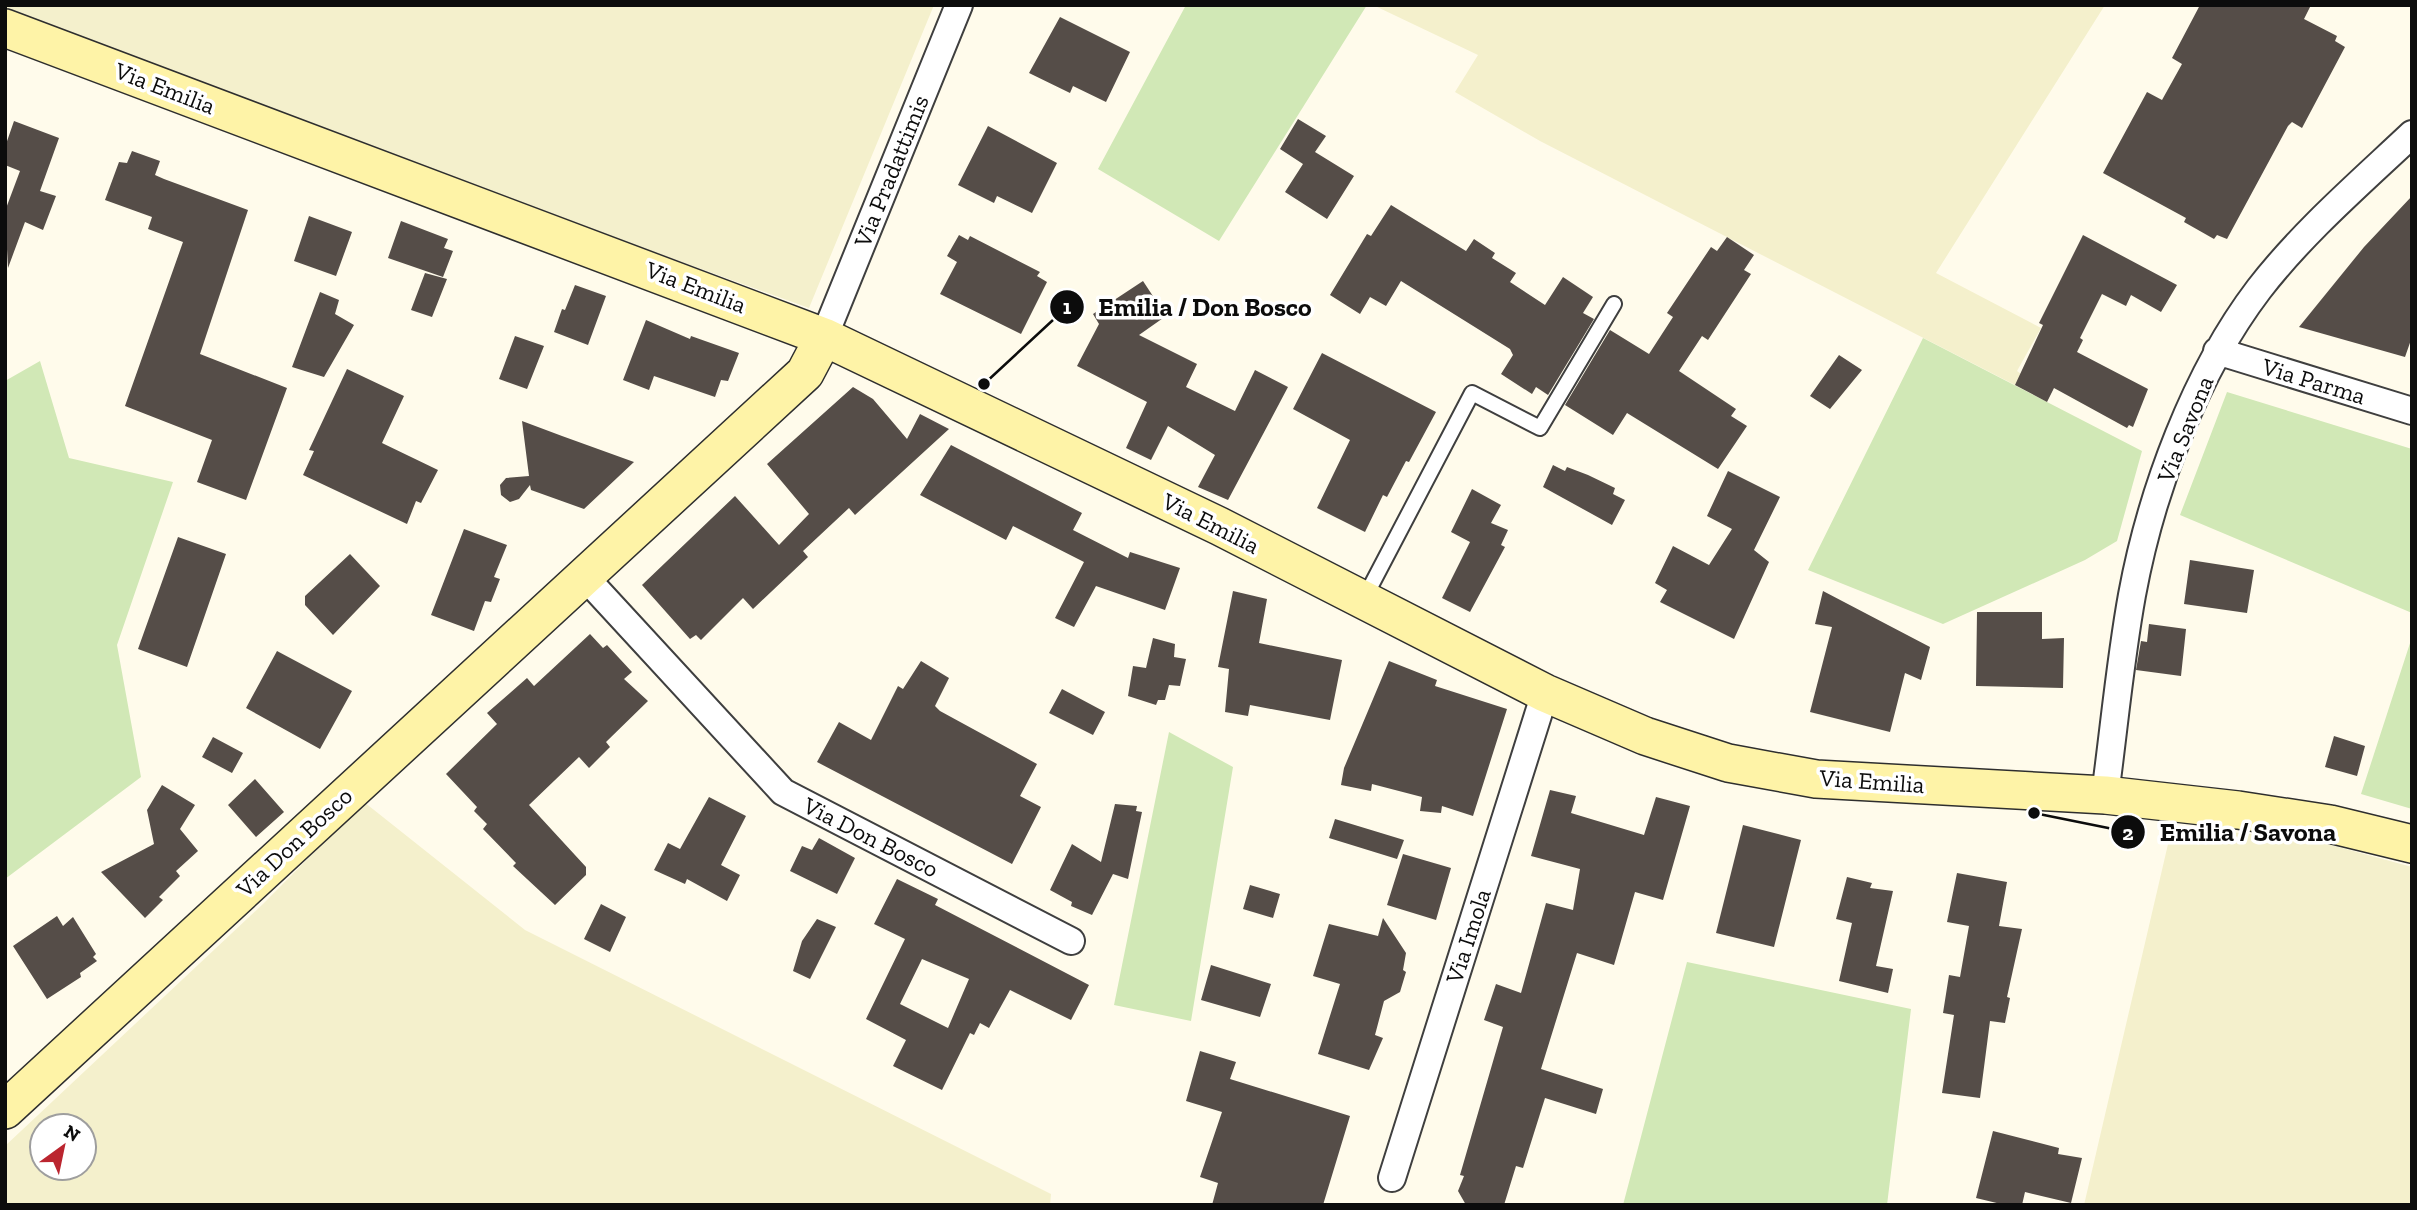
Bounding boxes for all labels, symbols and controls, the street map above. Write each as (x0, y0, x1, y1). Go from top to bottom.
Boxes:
street label: Via Emilia (110, 55, 220, 121)
street label: Via Pradattimis (847, 91, 935, 252)
street label: Via Emilia (641, 254, 751, 320)
callout: Emilia / Don Bosco (1049, 283, 1326, 330)
text: Emilia / Don Bosco (1098, 291, 1312, 323)
text: 1 (1063, 294, 1072, 319)
street label: Via Parma (2258, 351, 2370, 411)
street label: Via Savona (2150, 371, 2220, 487)
street label: Via Emilia (1157, 486, 1265, 560)
street label: Via Emilia (1818, 763, 1926, 799)
street label: Via Don Bosco (229, 781, 358, 904)
street label: Via Don Bosco (798, 790, 944, 884)
callout: Emilia / Savona (2111, 809, 2350, 856)
text: Emilia / Savona (2160, 816, 2336, 848)
text: 2 (2122, 820, 2134, 845)
street label: Via Imola (1439, 885, 1497, 988)
north arrow (28, 1112, 98, 1182)
text: N (60, 1120, 84, 1147)

